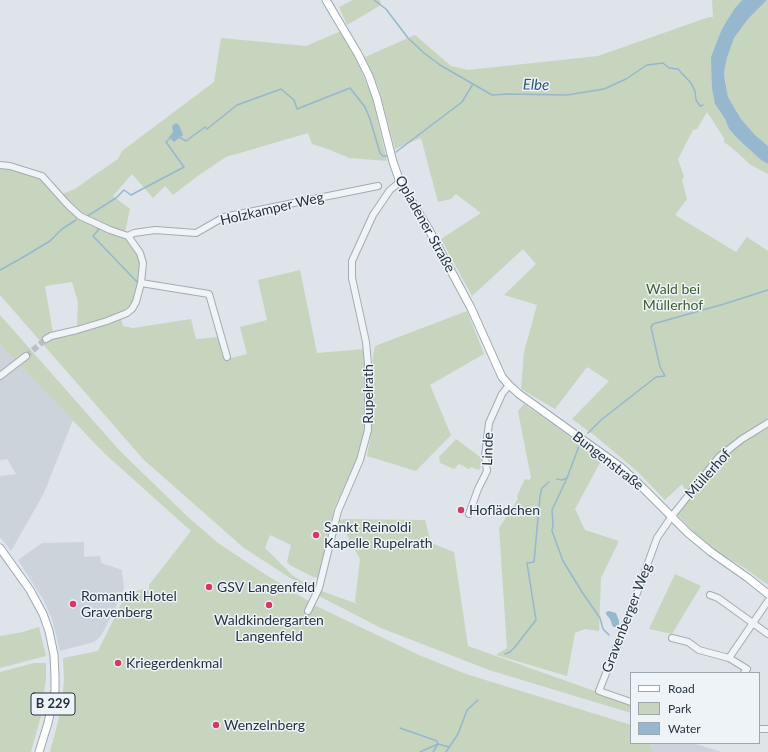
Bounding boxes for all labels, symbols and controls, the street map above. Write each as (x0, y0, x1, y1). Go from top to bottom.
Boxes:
water label: Elbe (523, 76, 549, 94)
street label: Opladener Straße (391, 173, 459, 275)
street label: Holzkamper Weg (219, 189, 325, 229)
park label: Wald bei Müllerhof (643, 281, 703, 314)
street label: Rupelrath (360, 364, 376, 424)
street label: Bungenstraße (569, 428, 647, 494)
street label: Linde (479, 432, 497, 466)
street label: Müllerhof (682, 446, 734, 502)
place label: Hoflädchen (469, 502, 540, 518)
marker: Hoflädchen (456, 505, 466, 515)
place label: Sankt Reinoldi Kapelle Rupelrath (324, 519, 433, 552)
marker: Sankt Reinoldi Kapelle Rupelrath (311, 530, 321, 540)
street label: Gravenberger Weg (598, 561, 656, 675)
place label: GSV Langenfeld (217, 579, 315, 595)
marker: GSV Langenfeld (204, 582, 214, 592)
place label: Romantik Hotel Gravenberg (81, 588, 177, 620)
marker: Romantik Hotel Gravenberg (68, 599, 78, 609)
marker: Waldkindergarten Langenfeld (264, 600, 274, 610)
place label: Waldkindergarten Langenfeld (214, 612, 324, 644)
place label: Kriegerdenkmal (126, 655, 222, 671)
marker: Kriegerdenkmal (113, 658, 123, 668)
legend (630, 672, 760, 744)
text: Road (668, 681, 695, 696)
road number: B 229 (31, 693, 75, 715)
text: Park (668, 701, 691, 716)
place label: Wenzelnberg (224, 717, 305, 733)
marker: Wenzelnberg (211, 720, 221, 730)
text: Water (668, 721, 701, 736)

